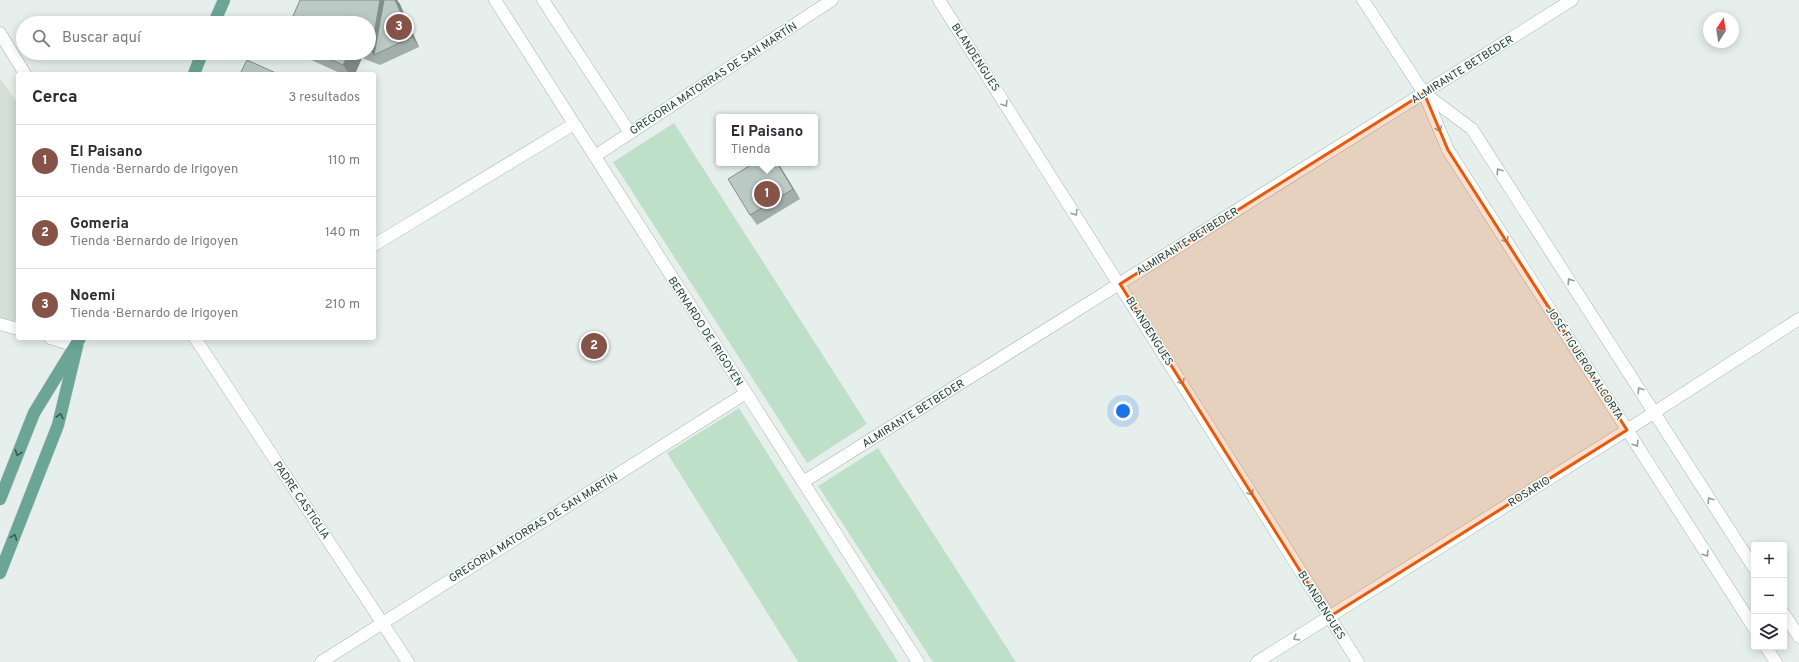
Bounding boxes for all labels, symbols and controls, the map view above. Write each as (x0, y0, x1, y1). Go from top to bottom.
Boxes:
pin: 3 (386, 12, 412, 42)
north arrow (1703, 12, 1739, 48)
search box (16, 16, 376, 60)
street label: GREGORIA MATORRAS DE SAN MARTÍN (627, 19, 800, 138)
street label: BLANDENGUES (948, 21, 1002, 94)
icon: search (30, 27, 52, 49)
text: Buscar aquí (62, 29, 141, 48)
street label: ALMIRANTE BETBEDER (1409, 33, 1516, 107)
text: Cerca (32, 87, 78, 109)
text: 3 resultados (288, 90, 360, 106)
one-way arrow (1001, 100, 1008, 107)
popup (716, 114, 818, 166)
text: El Paisano (731, 123, 803, 142)
one-way arrow (1435, 125, 1443, 132)
text: Tienda (731, 142, 770, 158)
text: El Paisano (70, 143, 142, 162)
text: 1 (42, 153, 48, 169)
text: 110 m (328, 153, 360, 169)
text: Tienda · Bernardo de Irigoyen (70, 162, 238, 178)
one-way arrow (1497, 169, 1504, 176)
pin: 1 (754, 179, 780, 209)
street label: ALMIRANTE BETBEDER (1134, 205, 1241, 279)
one-way arrow (1070, 209, 1078, 216)
text: Gomeria (70, 215, 129, 234)
text: 2 (41, 225, 49, 241)
text: 140 m (325, 225, 360, 241)
text: Tienda · Bernardo de Irigoyen (70, 234, 238, 250)
one-way arrow (1501, 236, 1509, 243)
street label: BERNARDO DE IRIGOYEN (665, 274, 746, 389)
one-way arrow (1567, 278, 1574, 285)
text: Noemi (70, 287, 115, 306)
street label: BLANDENGUES (1122, 295, 1176, 369)
text: 3 (41, 297, 49, 313)
text: 210 m (325, 297, 360, 313)
street label: JOSÉ FIGUEROA ALCORTA (1542, 304, 1627, 423)
text: Tienda · Bernardo de Irigoyen (70, 306, 238, 322)
pin: 2 (581, 331, 607, 361)
street label: ALMIRANTE BETBEDER (860, 377, 967, 451)
one-way arrow (1177, 378, 1185, 385)
one-way arrow (1637, 388, 1644, 395)
your location (1113, 401, 1133, 421)
one-way arrow (56, 412, 64, 419)
one-way arrow (1631, 440, 1639, 447)
one-way arrow (15, 449, 23, 457)
street label: PADRE CASTIGLIA (270, 459, 332, 542)
street label: GREGORIA MATORRAS DE SAN MARTÍN (446, 469, 621, 586)
street label: ROSARIO (1506, 473, 1553, 510)
one-way arrow (1246, 488, 1253, 495)
one-way arrow (1707, 497, 1715, 504)
one-way arrow (10, 534, 18, 541)
map controls (1751, 542, 1787, 650)
button: + (1751, 542, 1787, 578)
one-way arrow (1701, 549, 1708, 556)
street label: BLANDENGUES (1294, 569, 1348, 643)
button: − (1751, 578, 1787, 614)
button: layers (1751, 614, 1787, 650)
one-way arrow (1293, 633, 1300, 640)

